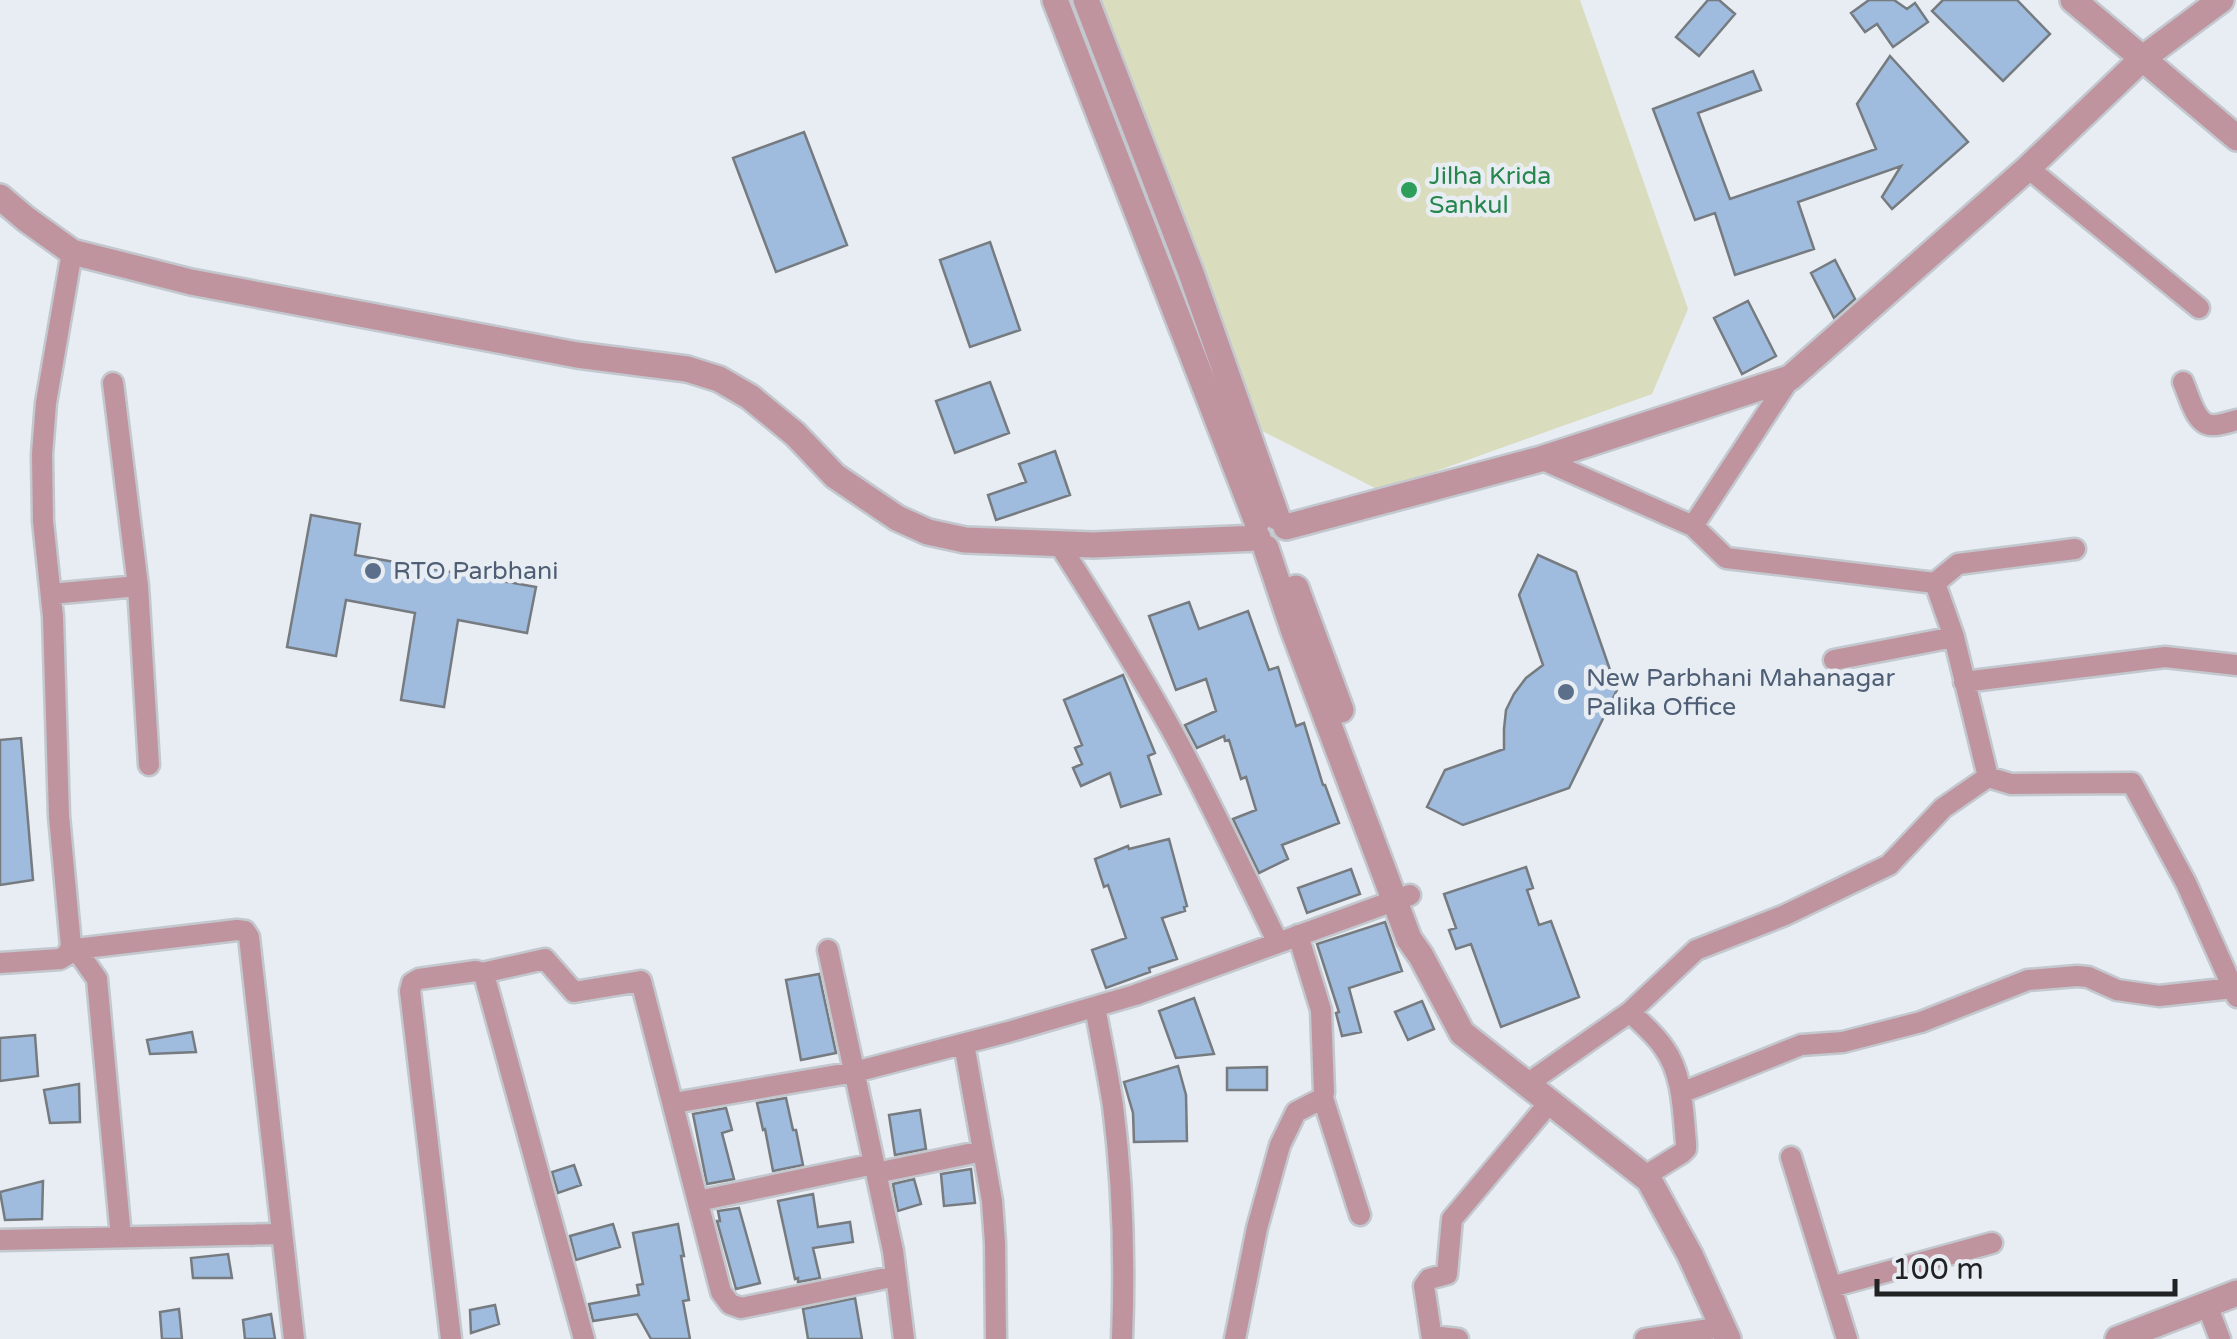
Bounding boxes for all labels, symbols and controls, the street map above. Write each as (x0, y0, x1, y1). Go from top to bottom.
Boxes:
place label: Jilha Krida Sankul (1429, 161, 1551, 220)
marker: Jilha Krida Sankul (1398, 179, 1420, 201)
place label: RTO Parbhani (393, 556, 559, 586)
marker: RTO Parbhani (362, 560, 384, 582)
place label: New Parbhani Mahanagar Palika Office (1586, 663, 1895, 722)
marker: New Parbhani Mahanagar Palika Office (1555, 681, 1577, 703)
scale bar (1877, 1234, 2174, 1296)
text: 100 m (1892, 1251, 1984, 1288)

